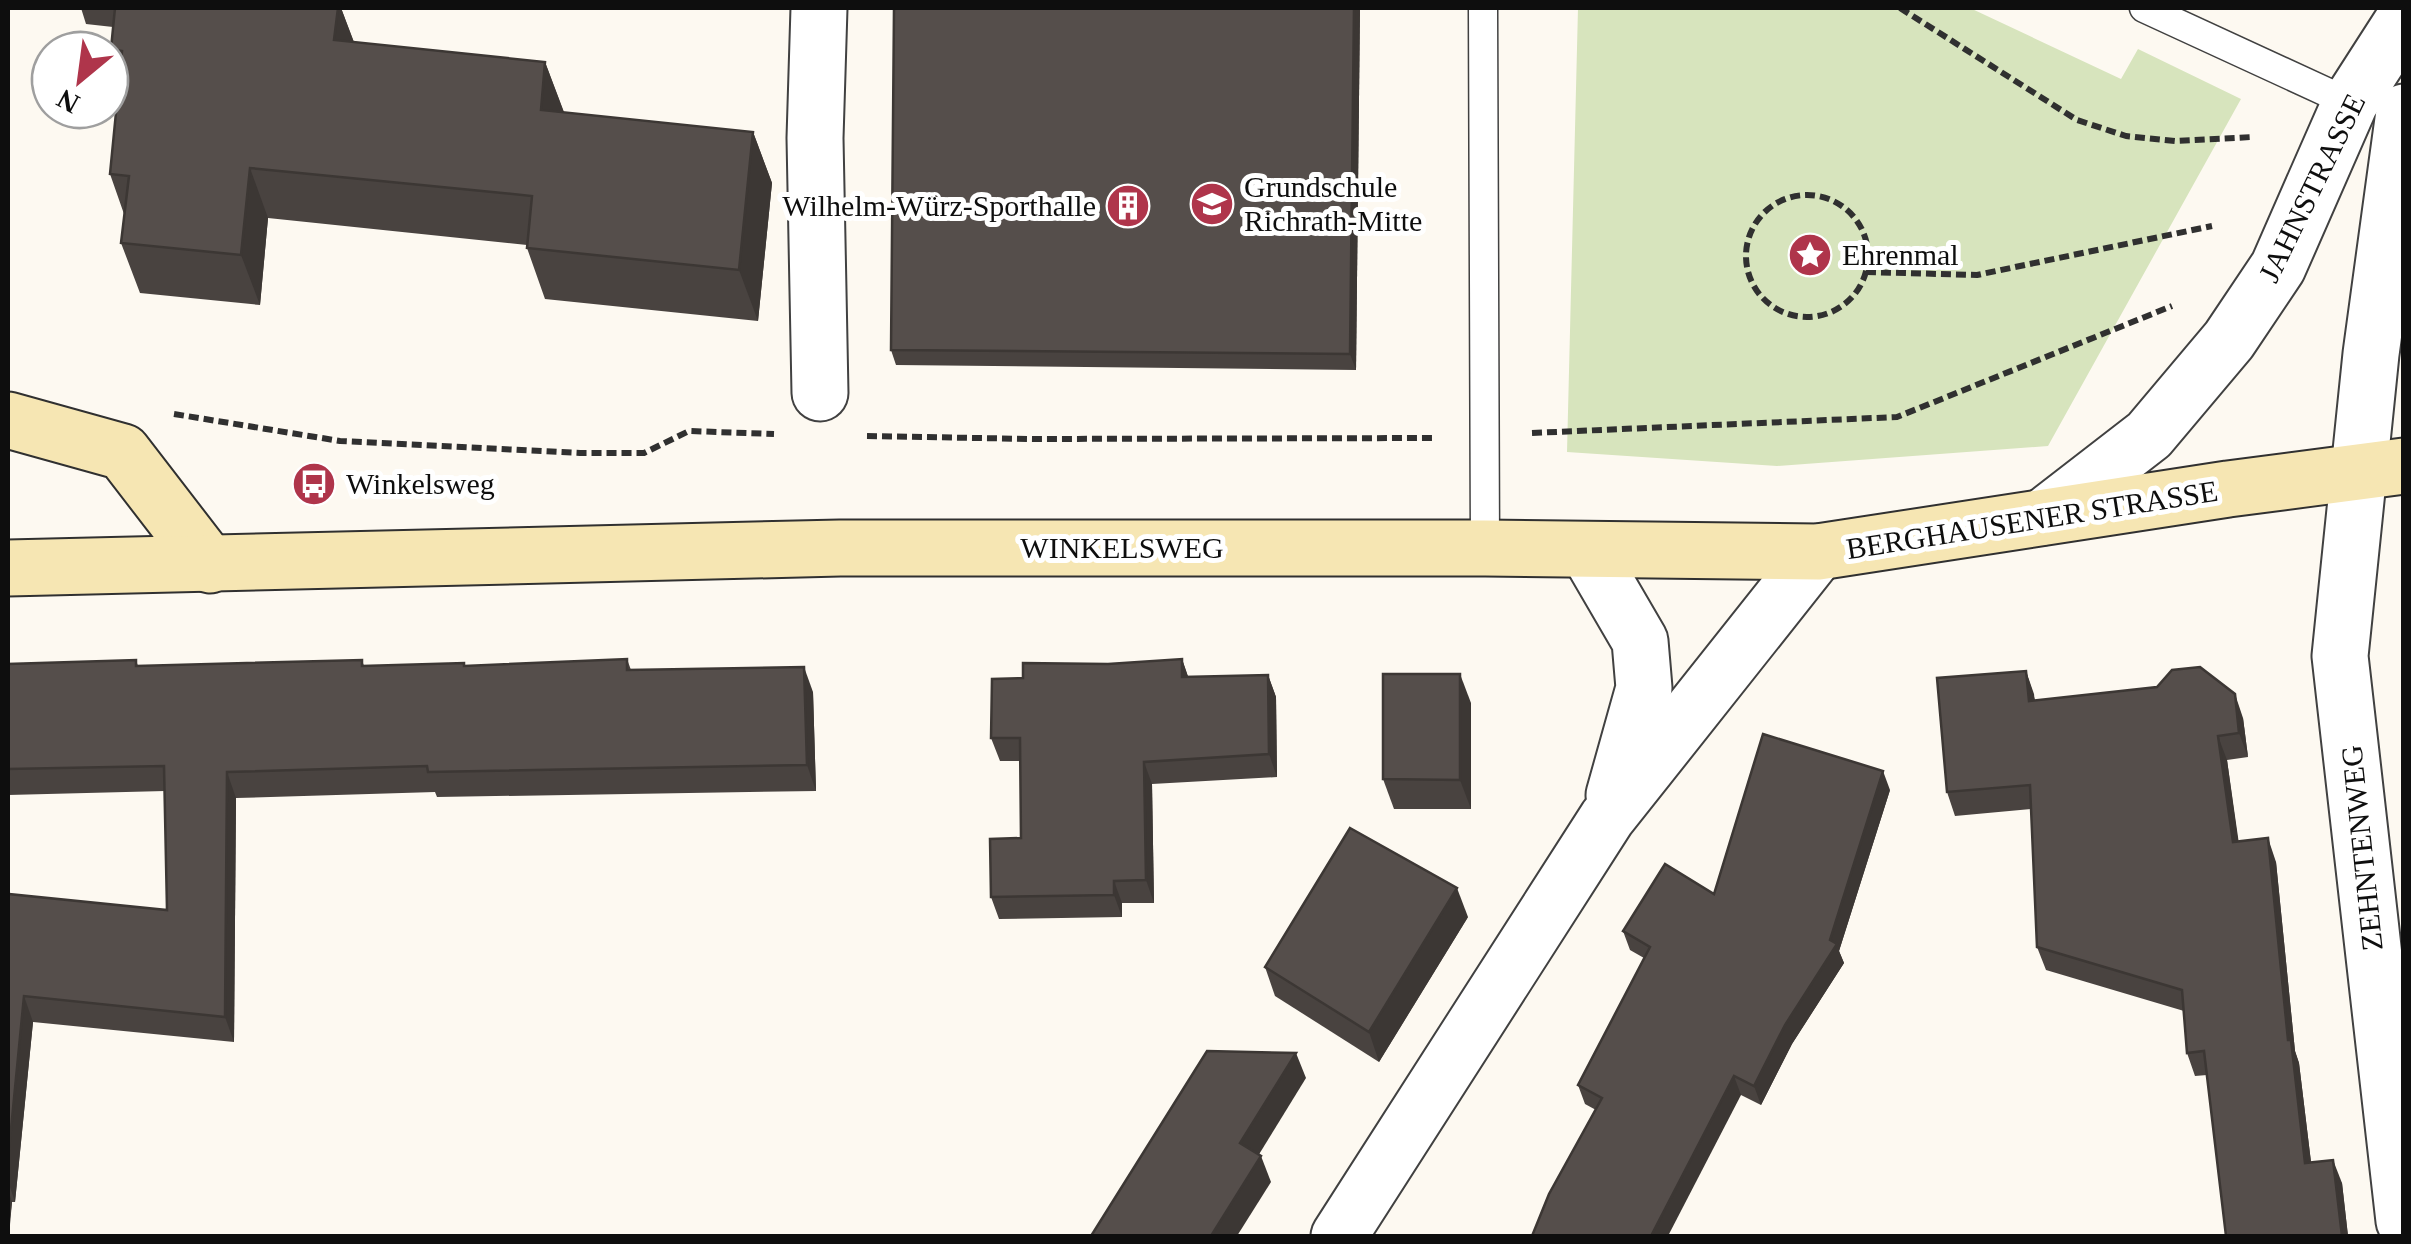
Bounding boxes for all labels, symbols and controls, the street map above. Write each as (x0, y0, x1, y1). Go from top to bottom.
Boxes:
north arrow (30, 30, 130, 130)
text: N (52, 83, 84, 120)
street label: JAHNSTRASSE (2252, 88, 2371, 287)
place label: Grundschule Richrath-Mitte (1244, 170, 1422, 237)
school or university icon: Grundschule Richrath-Mitte (1189, 181, 1235, 227)
building icon: Wilhelm-Würz-Sporthalle (1105, 183, 1151, 229)
place label: Wilhelm-Würz-Sporthalle (782, 189, 1096, 222)
place icon: Ehrenmal (1787, 232, 1833, 278)
place label: Ehrenmal (1842, 238, 1959, 271)
bus stop icon: Winkelsweg (291, 461, 337, 507)
place label: Winkelsweg (346, 467, 495, 500)
street label: BERGHAUSENER STRASSE (1844, 474, 2220, 565)
street label: WINKELSWEG (1020, 531, 1224, 564)
street label: ZEHNTENWEG (2334, 744, 2389, 953)

